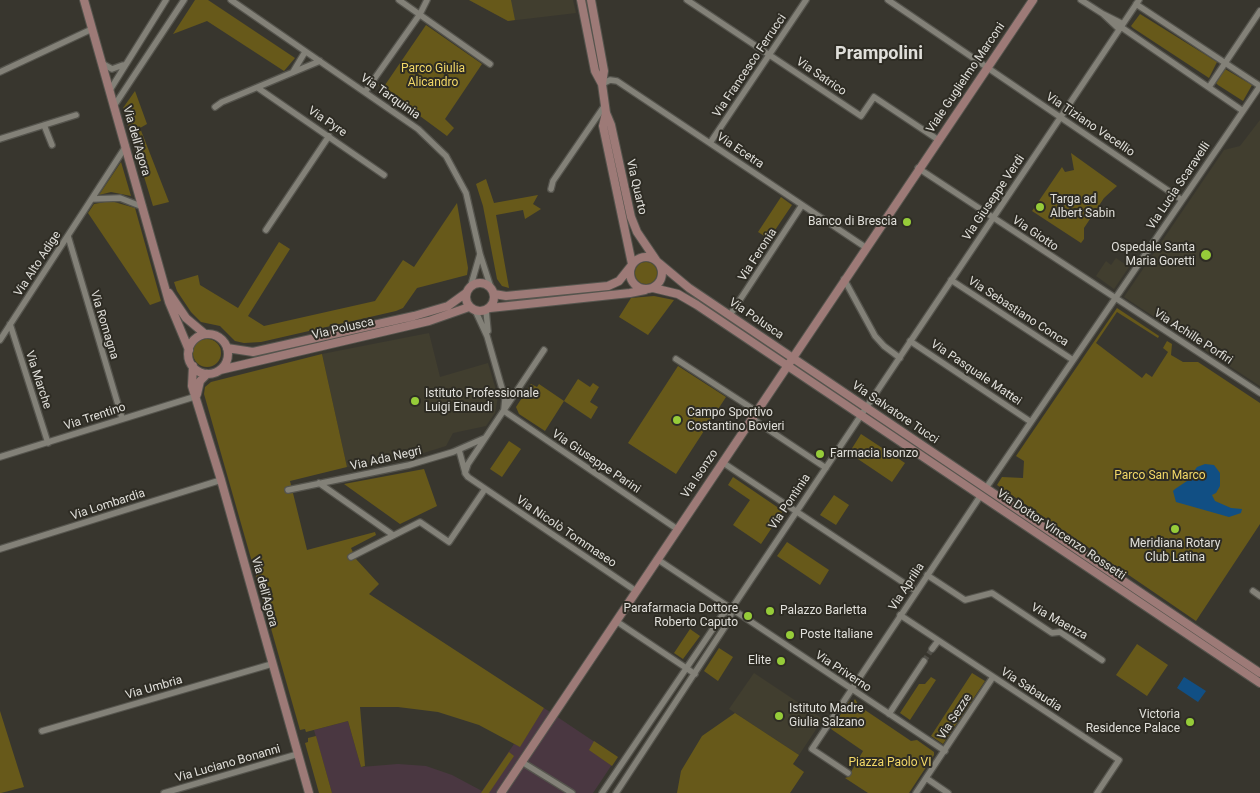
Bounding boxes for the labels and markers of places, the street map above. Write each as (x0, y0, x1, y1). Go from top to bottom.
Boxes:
place label: Targa ad Albert Sabin (1050, 193, 1115, 221)
marker: Targa ad Albert Sabin (1034, 201, 1046, 213)
place label: Banco di Brescia (808, 215, 897, 229)
marker: Banco di Brescia (901, 216, 913, 228)
place label: Ospedale Santa Maria Goretti (1111, 241, 1195, 269)
marker: Ospedale Santa Maria Goretti (1199, 248, 1213, 262)
place label: Istituto Professionale Luigi Einaudi (425, 387, 539, 415)
marker: Istituto Professionale Luigi Einaudi (409, 395, 421, 407)
place label: Campo Sportivo Costantino Bovieri (687, 406, 785, 434)
marker: Campo Sportivo Costantino Bovieri (671, 414, 683, 426)
place label: Farmacia Isonzo (830, 447, 918, 461)
marker: Farmacia Isonzo (814, 448, 826, 460)
marker: Meridiana Rotary Club Latina (1169, 523, 1181, 535)
place label: Meridiana Rotary Club Latina (1130, 537, 1220, 565)
place label: Parafarmacia Dottore Roberto Caputo (623, 602, 738, 630)
place label: Palazzo Barletta (780, 604, 867, 618)
marker: Palazzo Barletta (764, 605, 776, 617)
marker: Parafarmacia Dottore Roberto Caputo (742, 610, 754, 622)
place label: Poste Italiane (800, 628, 873, 642)
marker: Poste Italiane (784, 629, 796, 641)
place label: Elite (748, 654, 771, 668)
marker: Elite (775, 655, 787, 667)
place label: Istituto Madre Giulia Salzano (789, 702, 865, 730)
place label: Victoria Residence Palace (1086, 708, 1180, 736)
marker: Istituto Madre Giulia Salzano (773, 710, 785, 722)
marker: Victoria Residence Palace (1184, 716, 1196, 728)

